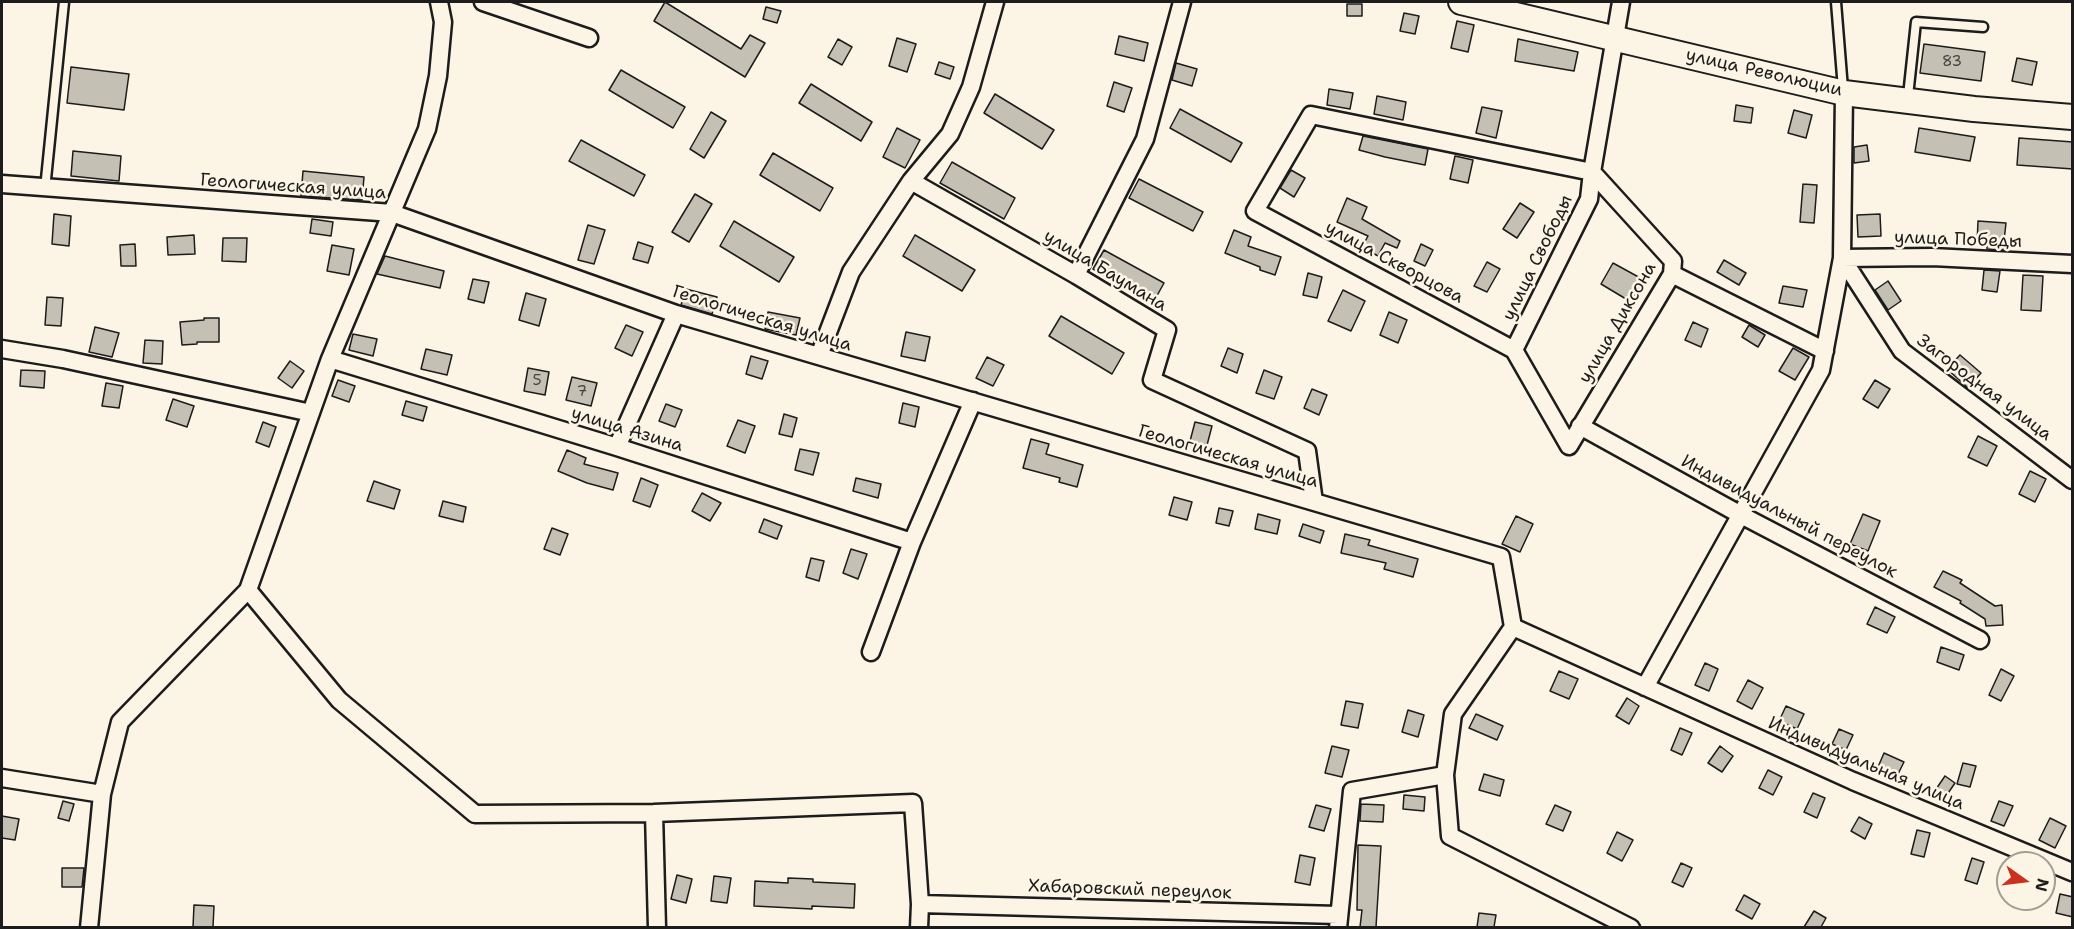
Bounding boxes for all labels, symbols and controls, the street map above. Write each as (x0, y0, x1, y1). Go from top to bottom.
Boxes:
street label: улица Революции (1684, 44, 1844, 102)
house number: 83 (1942, 53, 1962, 71)
street label: Геологическая улица (199, 170, 387, 204)
street label: улица Свободы (1498, 192, 1578, 324)
street label: улица Скворцова (1321, 217, 1467, 309)
street label: улица Баумана (1039, 226, 1171, 316)
street label: улица Победы (1894, 227, 2022, 253)
street label: улица Диксона (1575, 259, 1661, 387)
street label: Геологическая улица (670, 281, 854, 357)
street label: Загородная улица (1912, 330, 2056, 446)
house number: 5 (532, 372, 542, 390)
house number: 7 (577, 383, 587, 401)
street label: улица Азина (569, 403, 685, 457)
street label: Геологическая улица (1135, 421, 1321, 493)
street label: Индивидуальный переулок (1677, 451, 1901, 583)
street label: Индивидуальная улица (1765, 713, 1967, 815)
north arrow (1996, 851, 2056, 911)
street label: Хабаровский переулок (1028, 876, 1232, 904)
text: N (2030, 876, 2054, 894)

